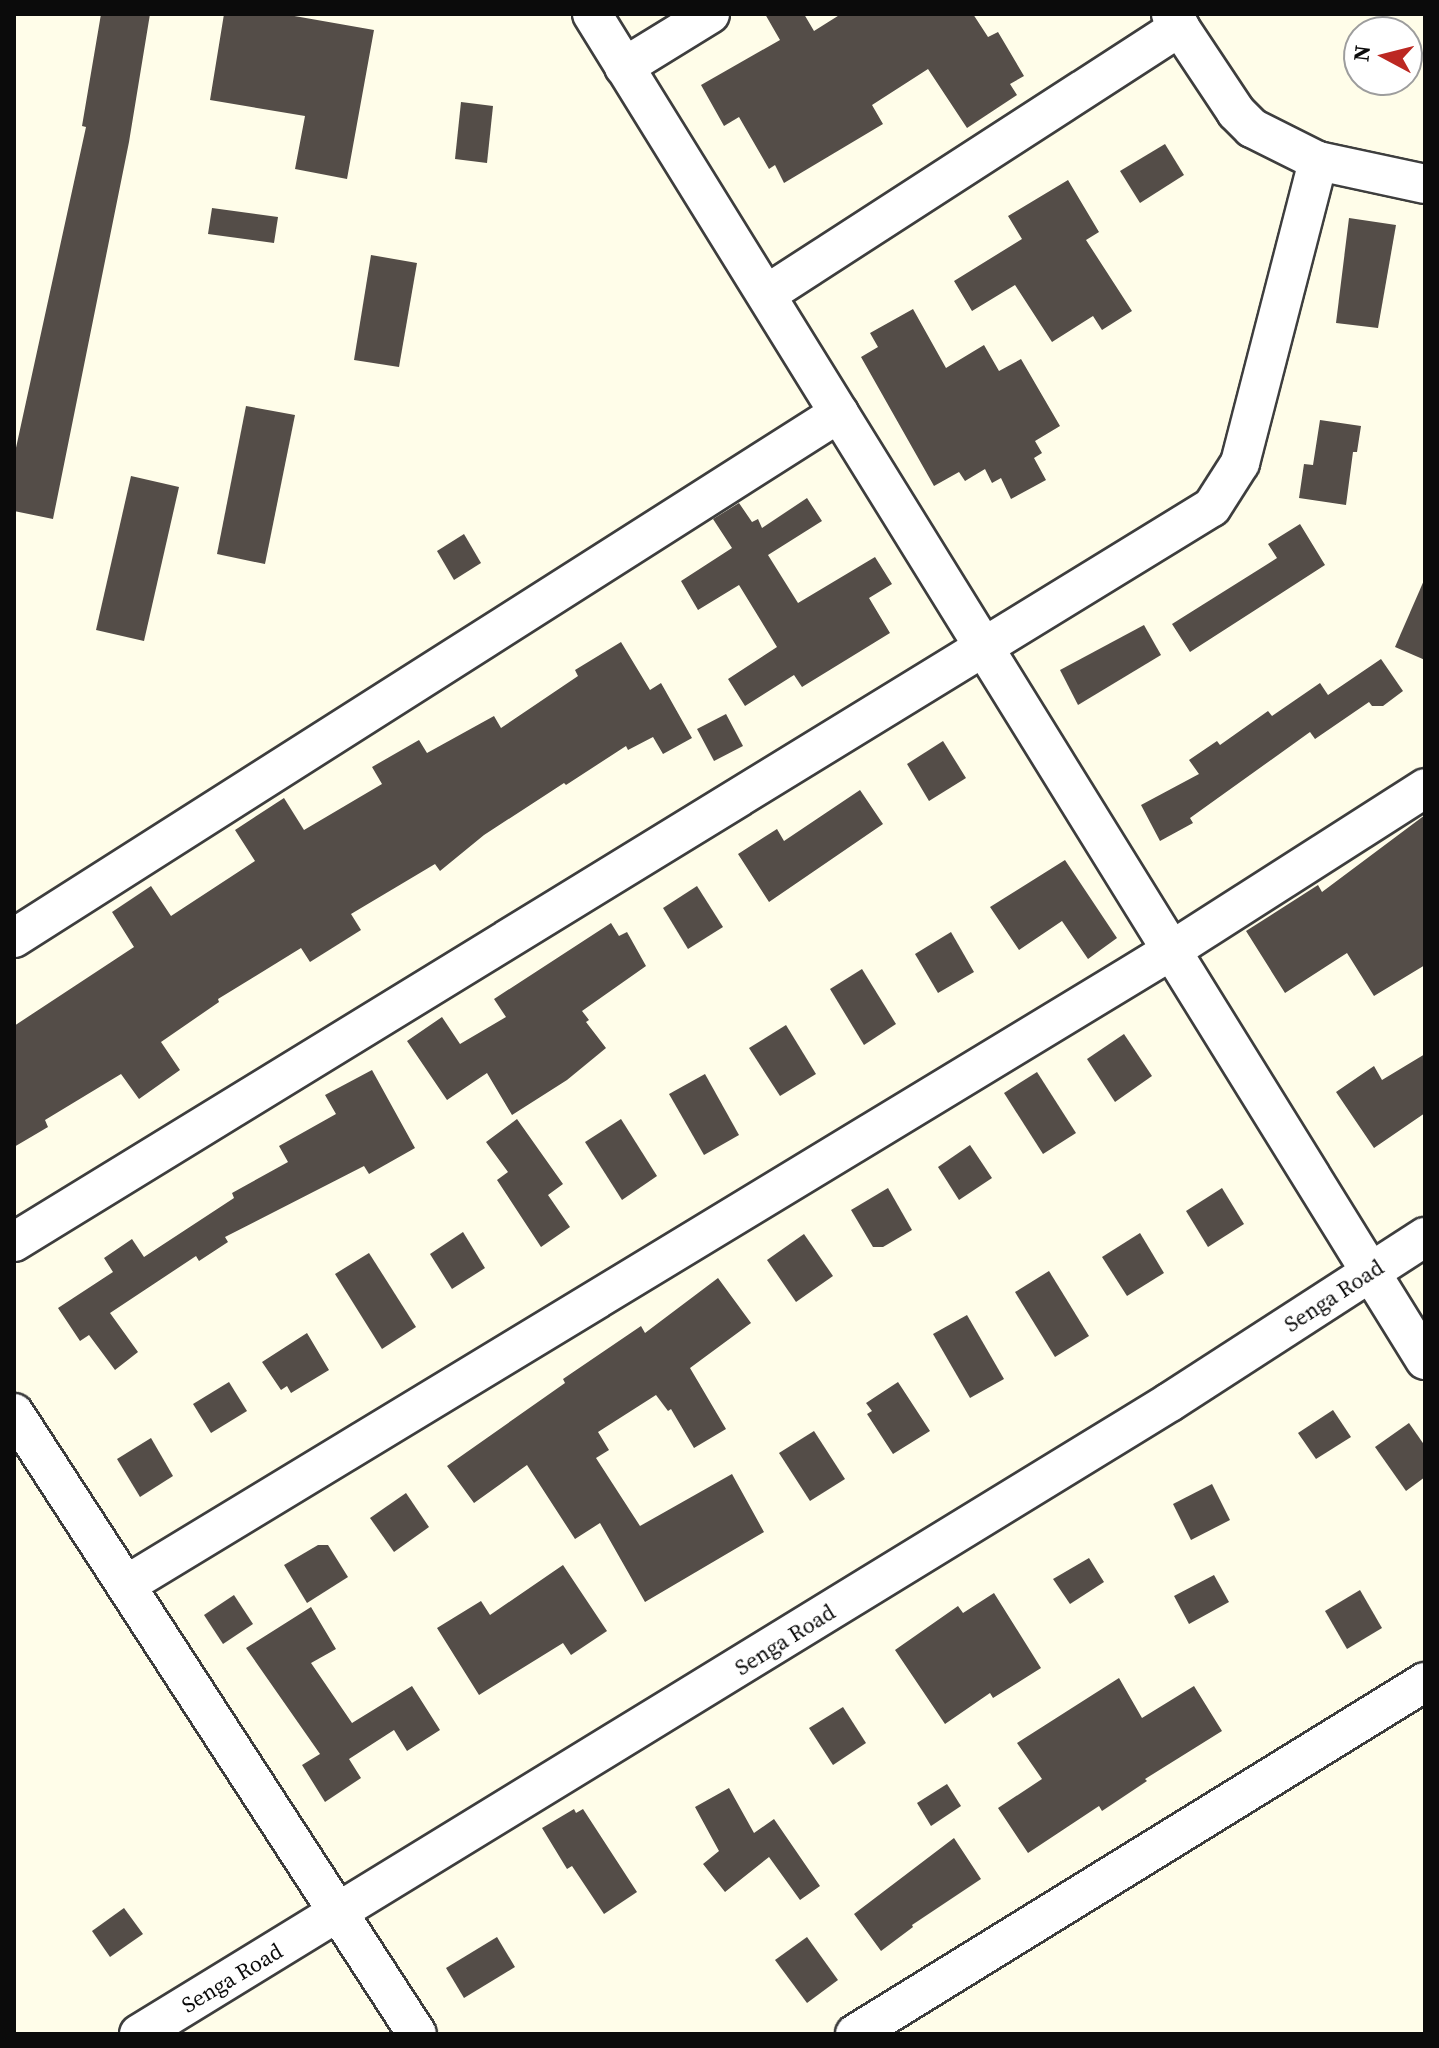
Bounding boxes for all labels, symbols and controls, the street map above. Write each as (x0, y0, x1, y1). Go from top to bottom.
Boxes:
north arrow (1343, 16, 1423, 96)
text: N (1345, 44, 1377, 63)
street label: Senga Road (1279, 1254, 1389, 1338)
street label: Senga Road (730, 1599, 840, 1681)
street label: Senga Road (177, 1938, 287, 2018)

